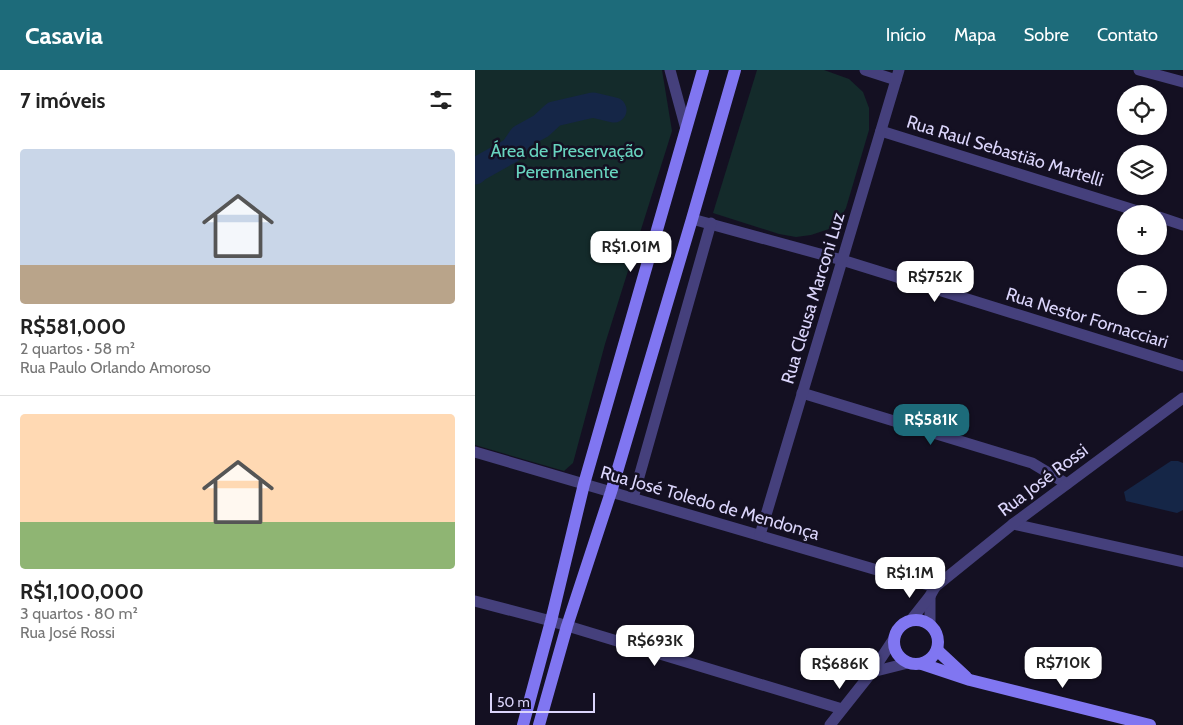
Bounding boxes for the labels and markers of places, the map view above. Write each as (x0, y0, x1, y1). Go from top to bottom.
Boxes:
pin: R$1.01M (585, 230, 677, 273)
pin: R$752K (894, 260, 976, 303)
pin: R$581K (890, 404, 972, 446)
pin: R$1.1M (869, 556, 951, 599)
pin: R$693K (614, 624, 696, 667)
pin: R$710K (1022, 646, 1104, 689)
pin: R$686K (799, 648, 881, 690)

